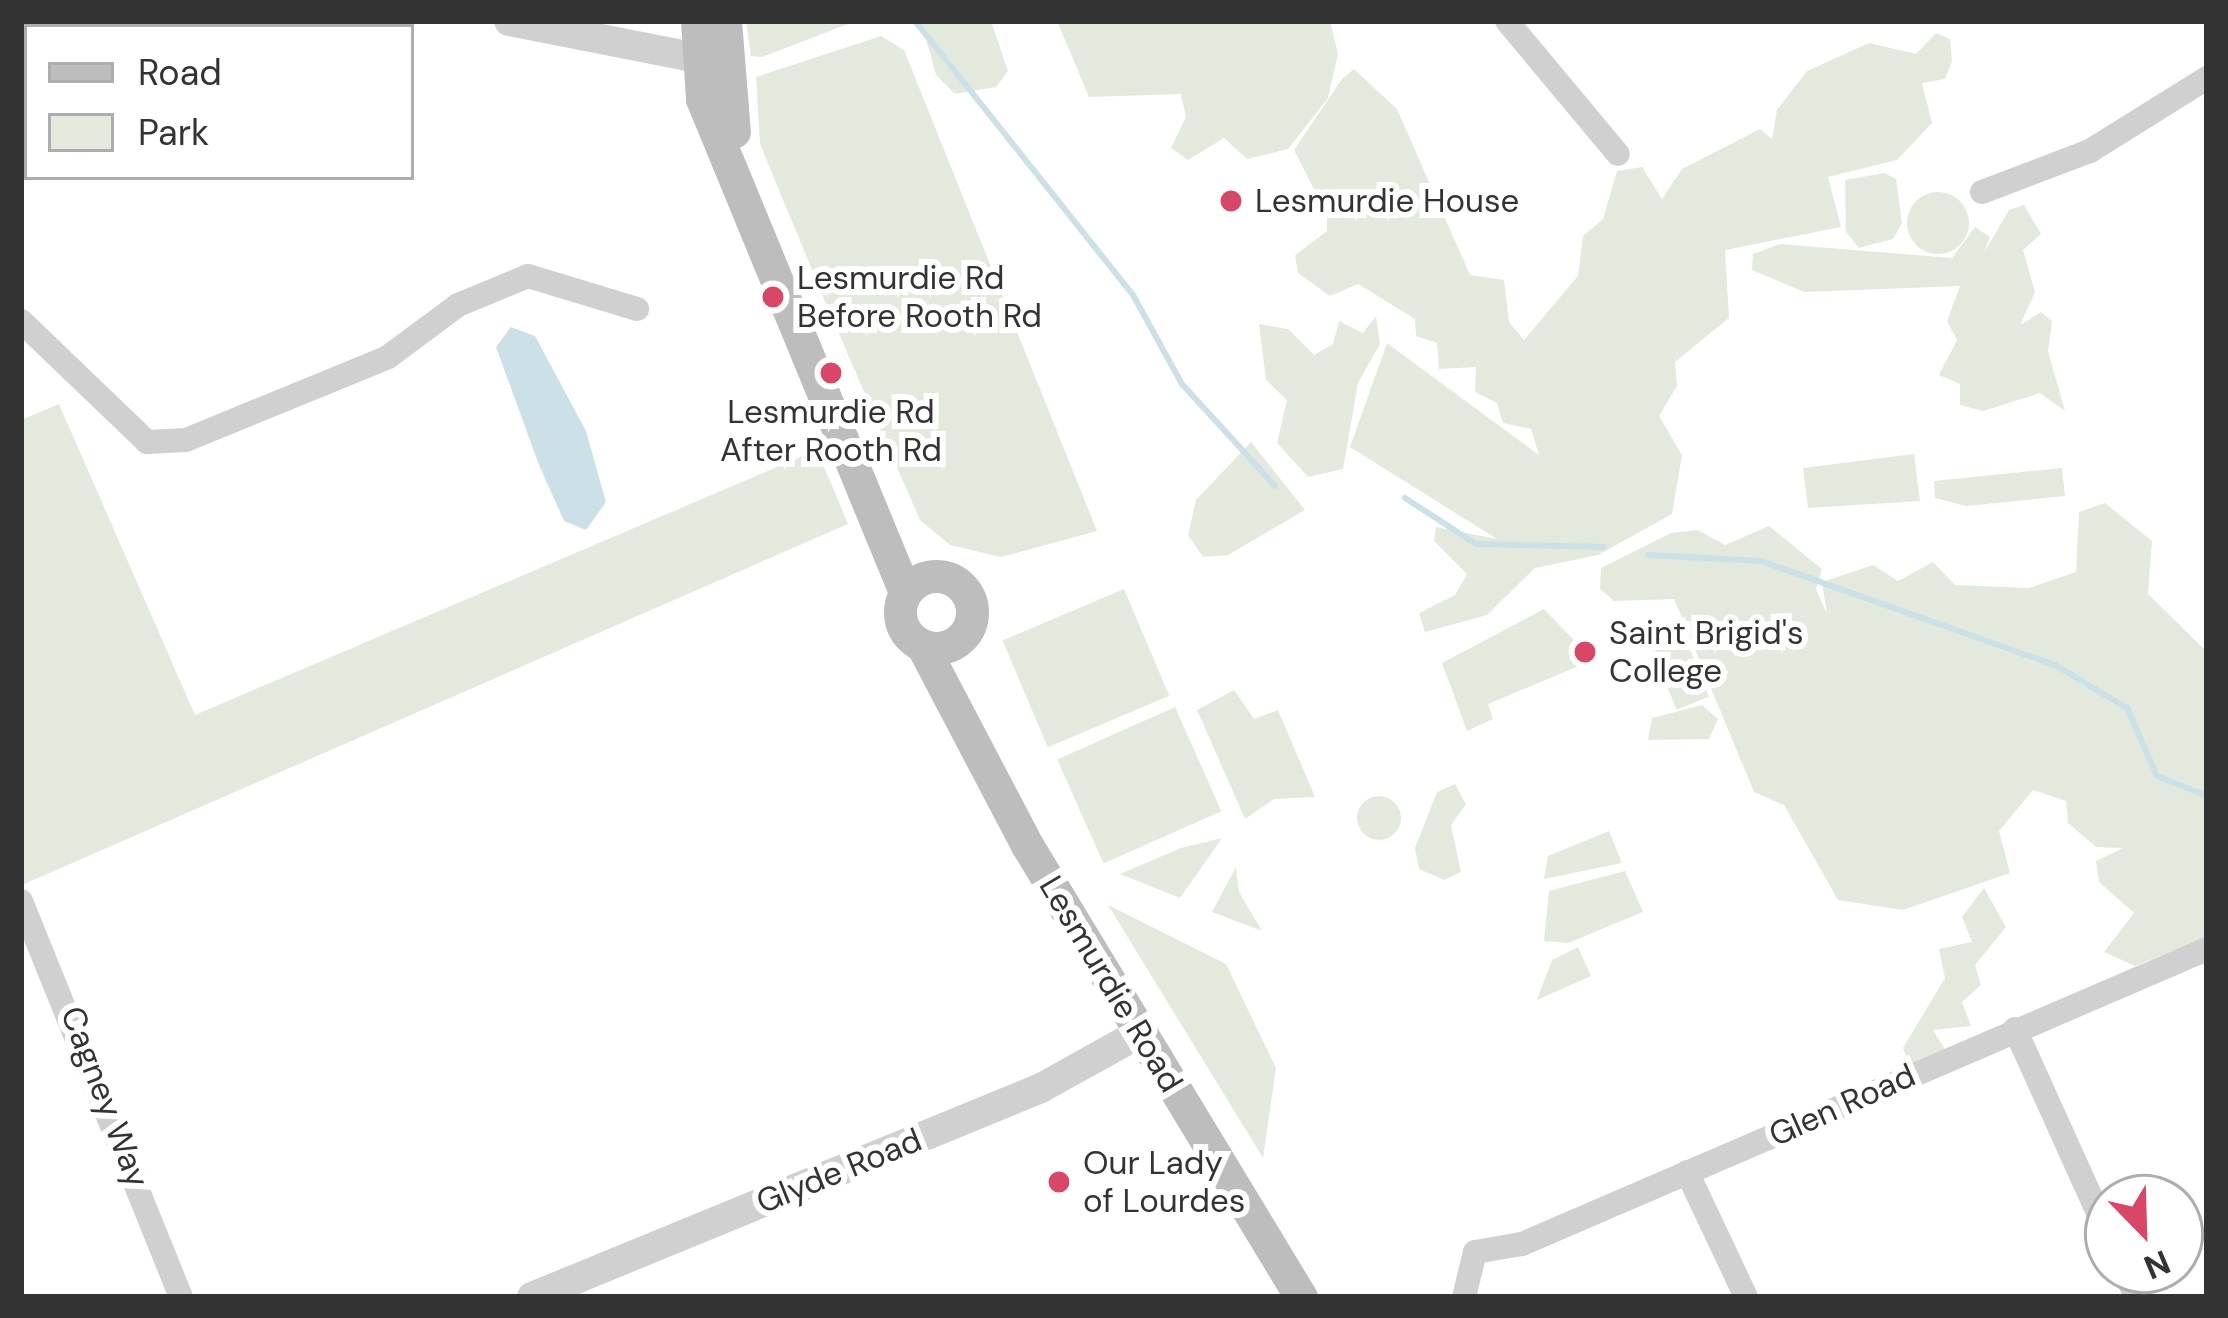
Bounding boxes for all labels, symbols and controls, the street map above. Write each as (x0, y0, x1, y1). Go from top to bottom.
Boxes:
legend (24, 24, 414, 180)
text: Road (138, 49, 222, 96)
text: Park (138, 109, 209, 156)
place label: Lesmurdie House (1255, 181, 1519, 221)
marker: Lesmurdie House (1218, 188, 1244, 214)
place label: Lesmurdie Rd Before Rooth Rd (797, 258, 1042, 336)
marker: Lesmurdie Rd Before Rooth Rd (760, 284, 786, 310)
marker: Lesmurdie Rd After Rooth Rd (818, 360, 844, 386)
place label: Lesmurdie Rd After Rooth Rd (720, 392, 942, 470)
place label: Saint Brigid's College (1609, 613, 1804, 691)
marker: Saint Brigid's College (1572, 639, 1598, 665)
street label: Lesmurdie Road (1031, 869, 1191, 1099)
street label: Cagney Way (52, 1001, 158, 1193)
street label: Glen Road (1763, 1055, 1921, 1155)
street label: Glyde Road (751, 1120, 927, 1222)
place label: Our Lady of Lourdes (1083, 1143, 1245, 1221)
marker: Our Lady of Lourdes (1046, 1169, 1072, 1195)
north arrow (2084, 1174, 2204, 1294)
text: N (2138, 1240, 2177, 1289)

